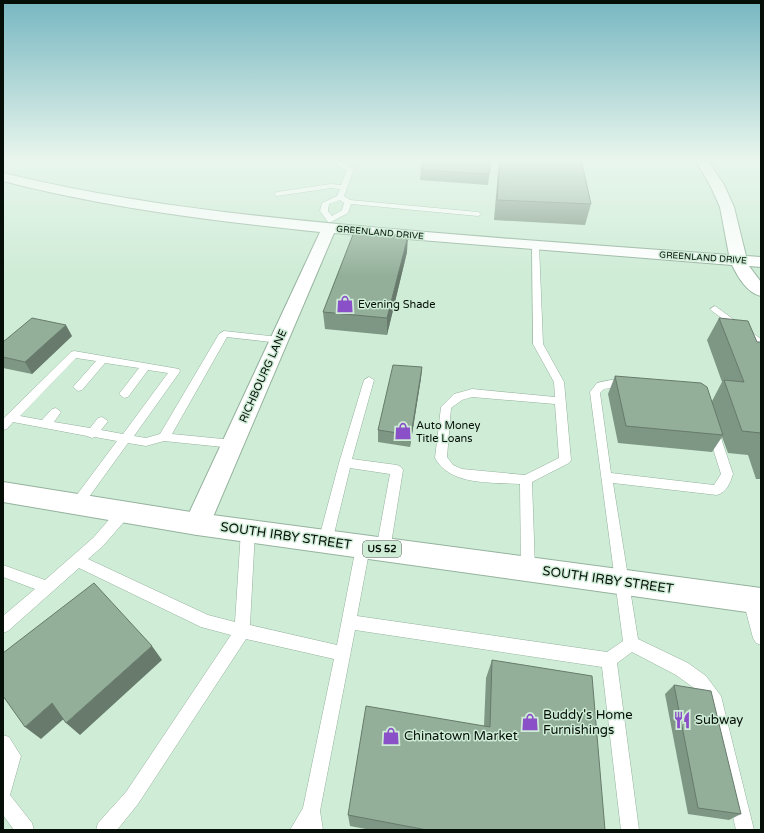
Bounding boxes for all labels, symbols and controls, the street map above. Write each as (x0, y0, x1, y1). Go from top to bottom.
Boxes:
street label: GREENLAND DRIVE (336, 224, 424, 242)
street label: GREENLAND DRIVE (659, 249, 747, 267)
shop icon: Evening Shade (335, 294, 355, 314)
place label: Evening Shade (358, 298, 436, 311)
street label: RICHBOURG LANE (237, 327, 289, 425)
place label: Auto Money Title Loans (416, 419, 480, 445)
shop icon: Auto Money Title Loans (393, 421, 413, 441)
street label: SOUTH IRBY STREET (220, 519, 353, 553)
road number: US 52 (363, 541, 401, 557)
street label: SOUTH IRBY STREET (542, 563, 675, 597)
place label: Buddy's Home Furnishings (543, 707, 633, 738)
restaurant icon: Subway (672, 710, 692, 730)
shop icon: Buddy's Home Furnishings (520, 712, 540, 732)
place label: Subway (695, 712, 743, 728)
shop icon: Chinatown Market (381, 726, 401, 746)
place label: Chinatown Market (404, 728, 518, 744)

